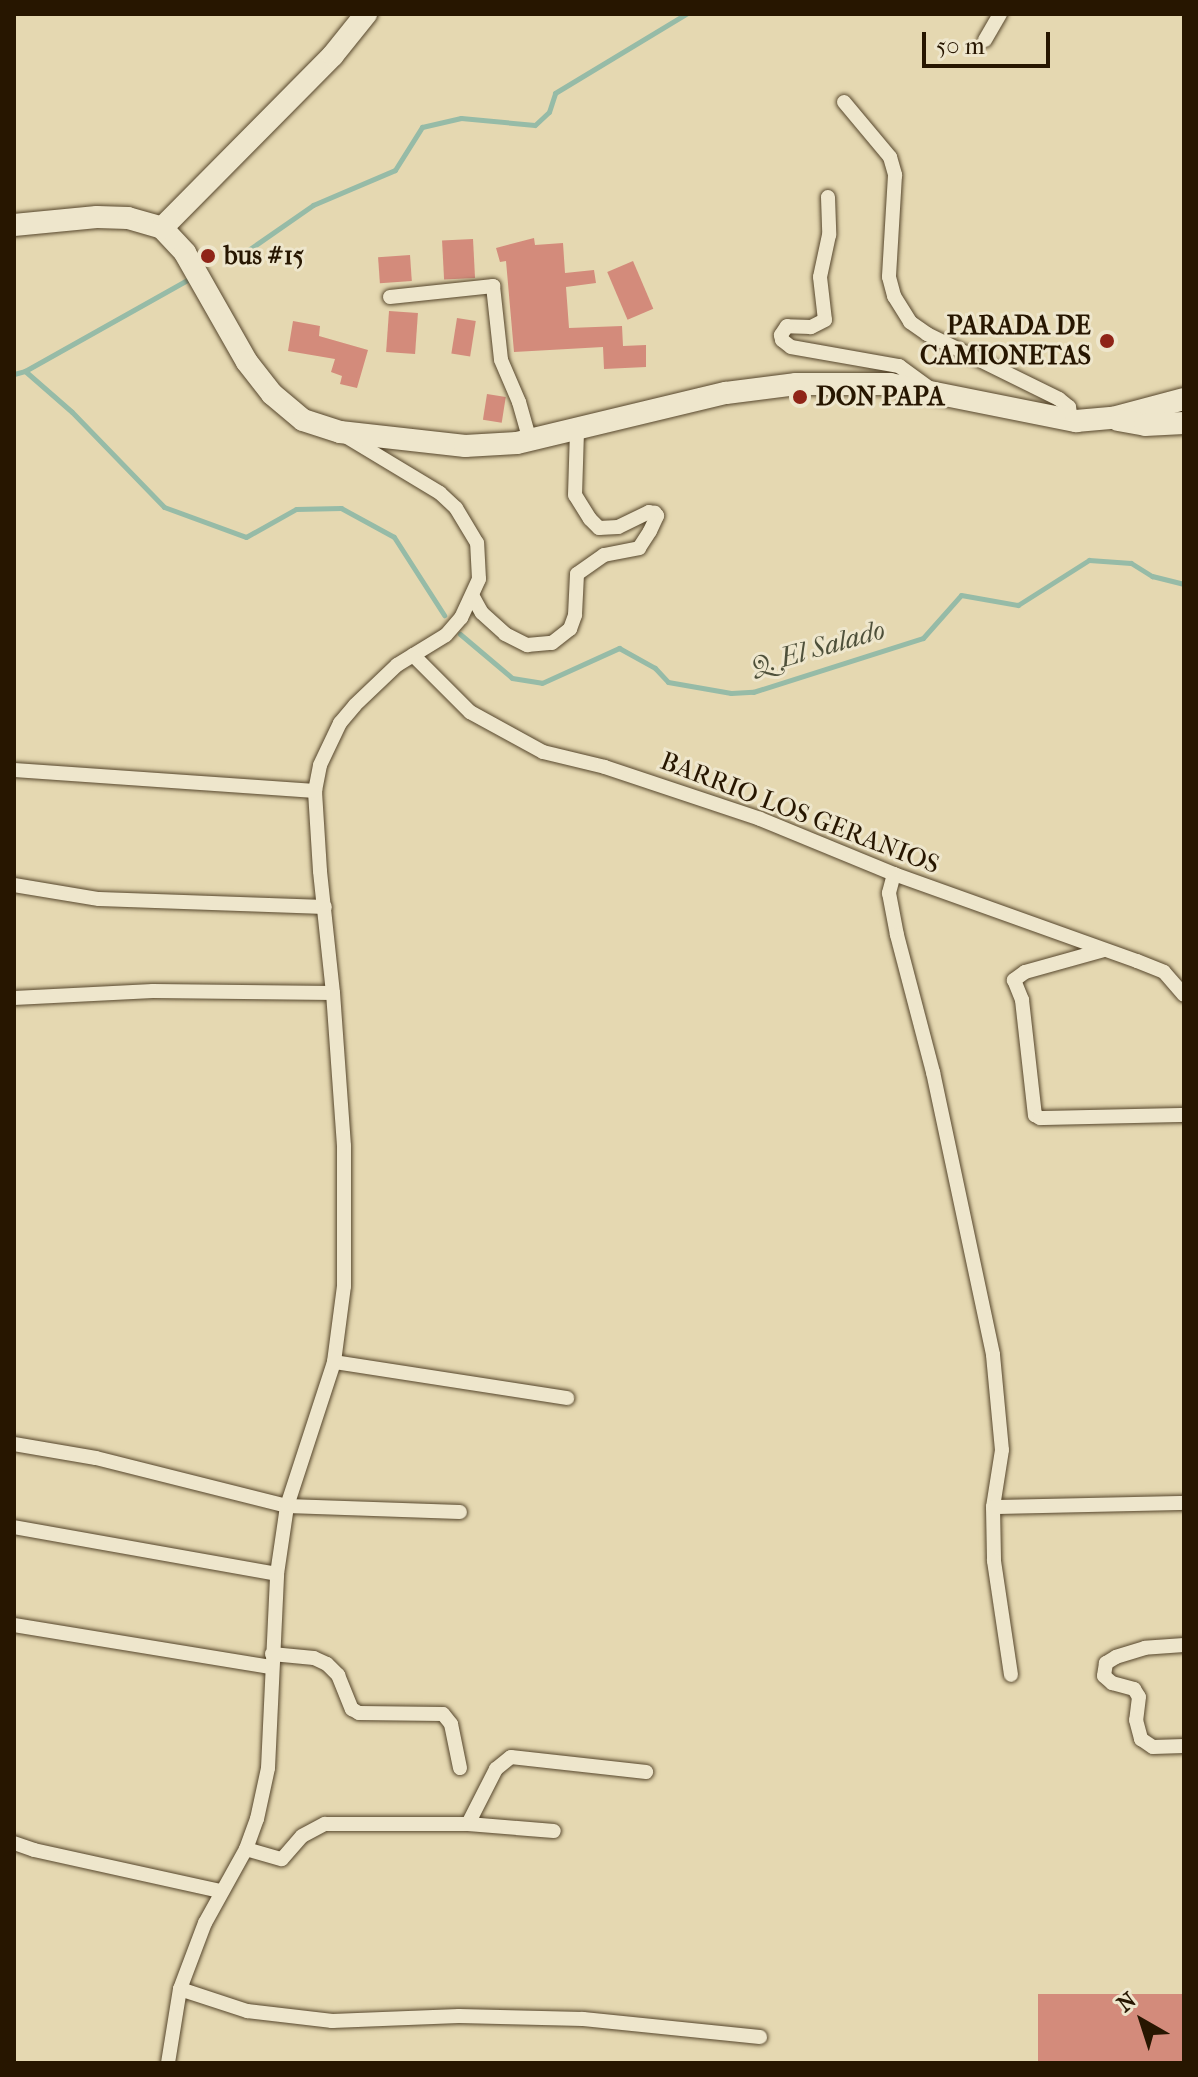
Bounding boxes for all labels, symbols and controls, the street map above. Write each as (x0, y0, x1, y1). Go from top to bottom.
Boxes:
scale bar (926, 16, 1054, 66)
text: 50 m (936, 32, 985, 60)
place label: bus #15 (224, 240, 304, 272)
marker: bus #15 (199, 247, 217, 265)
place label: PARADA DE CAMIONETAS (920, 310, 1091, 372)
marker: PARADA DE CAMIONETAS (1098, 332, 1116, 350)
place label: DON PAPA (816, 381, 945, 413)
marker: DON PAPA (791, 388, 809, 406)
water label: Q. El Salado (747, 613, 889, 683)
street label: BARRIO LOS GERANIOS (656, 745, 944, 881)
north arrow (1102, 1981, 1182, 2061)
text: N (1112, 1987, 1142, 2018)

